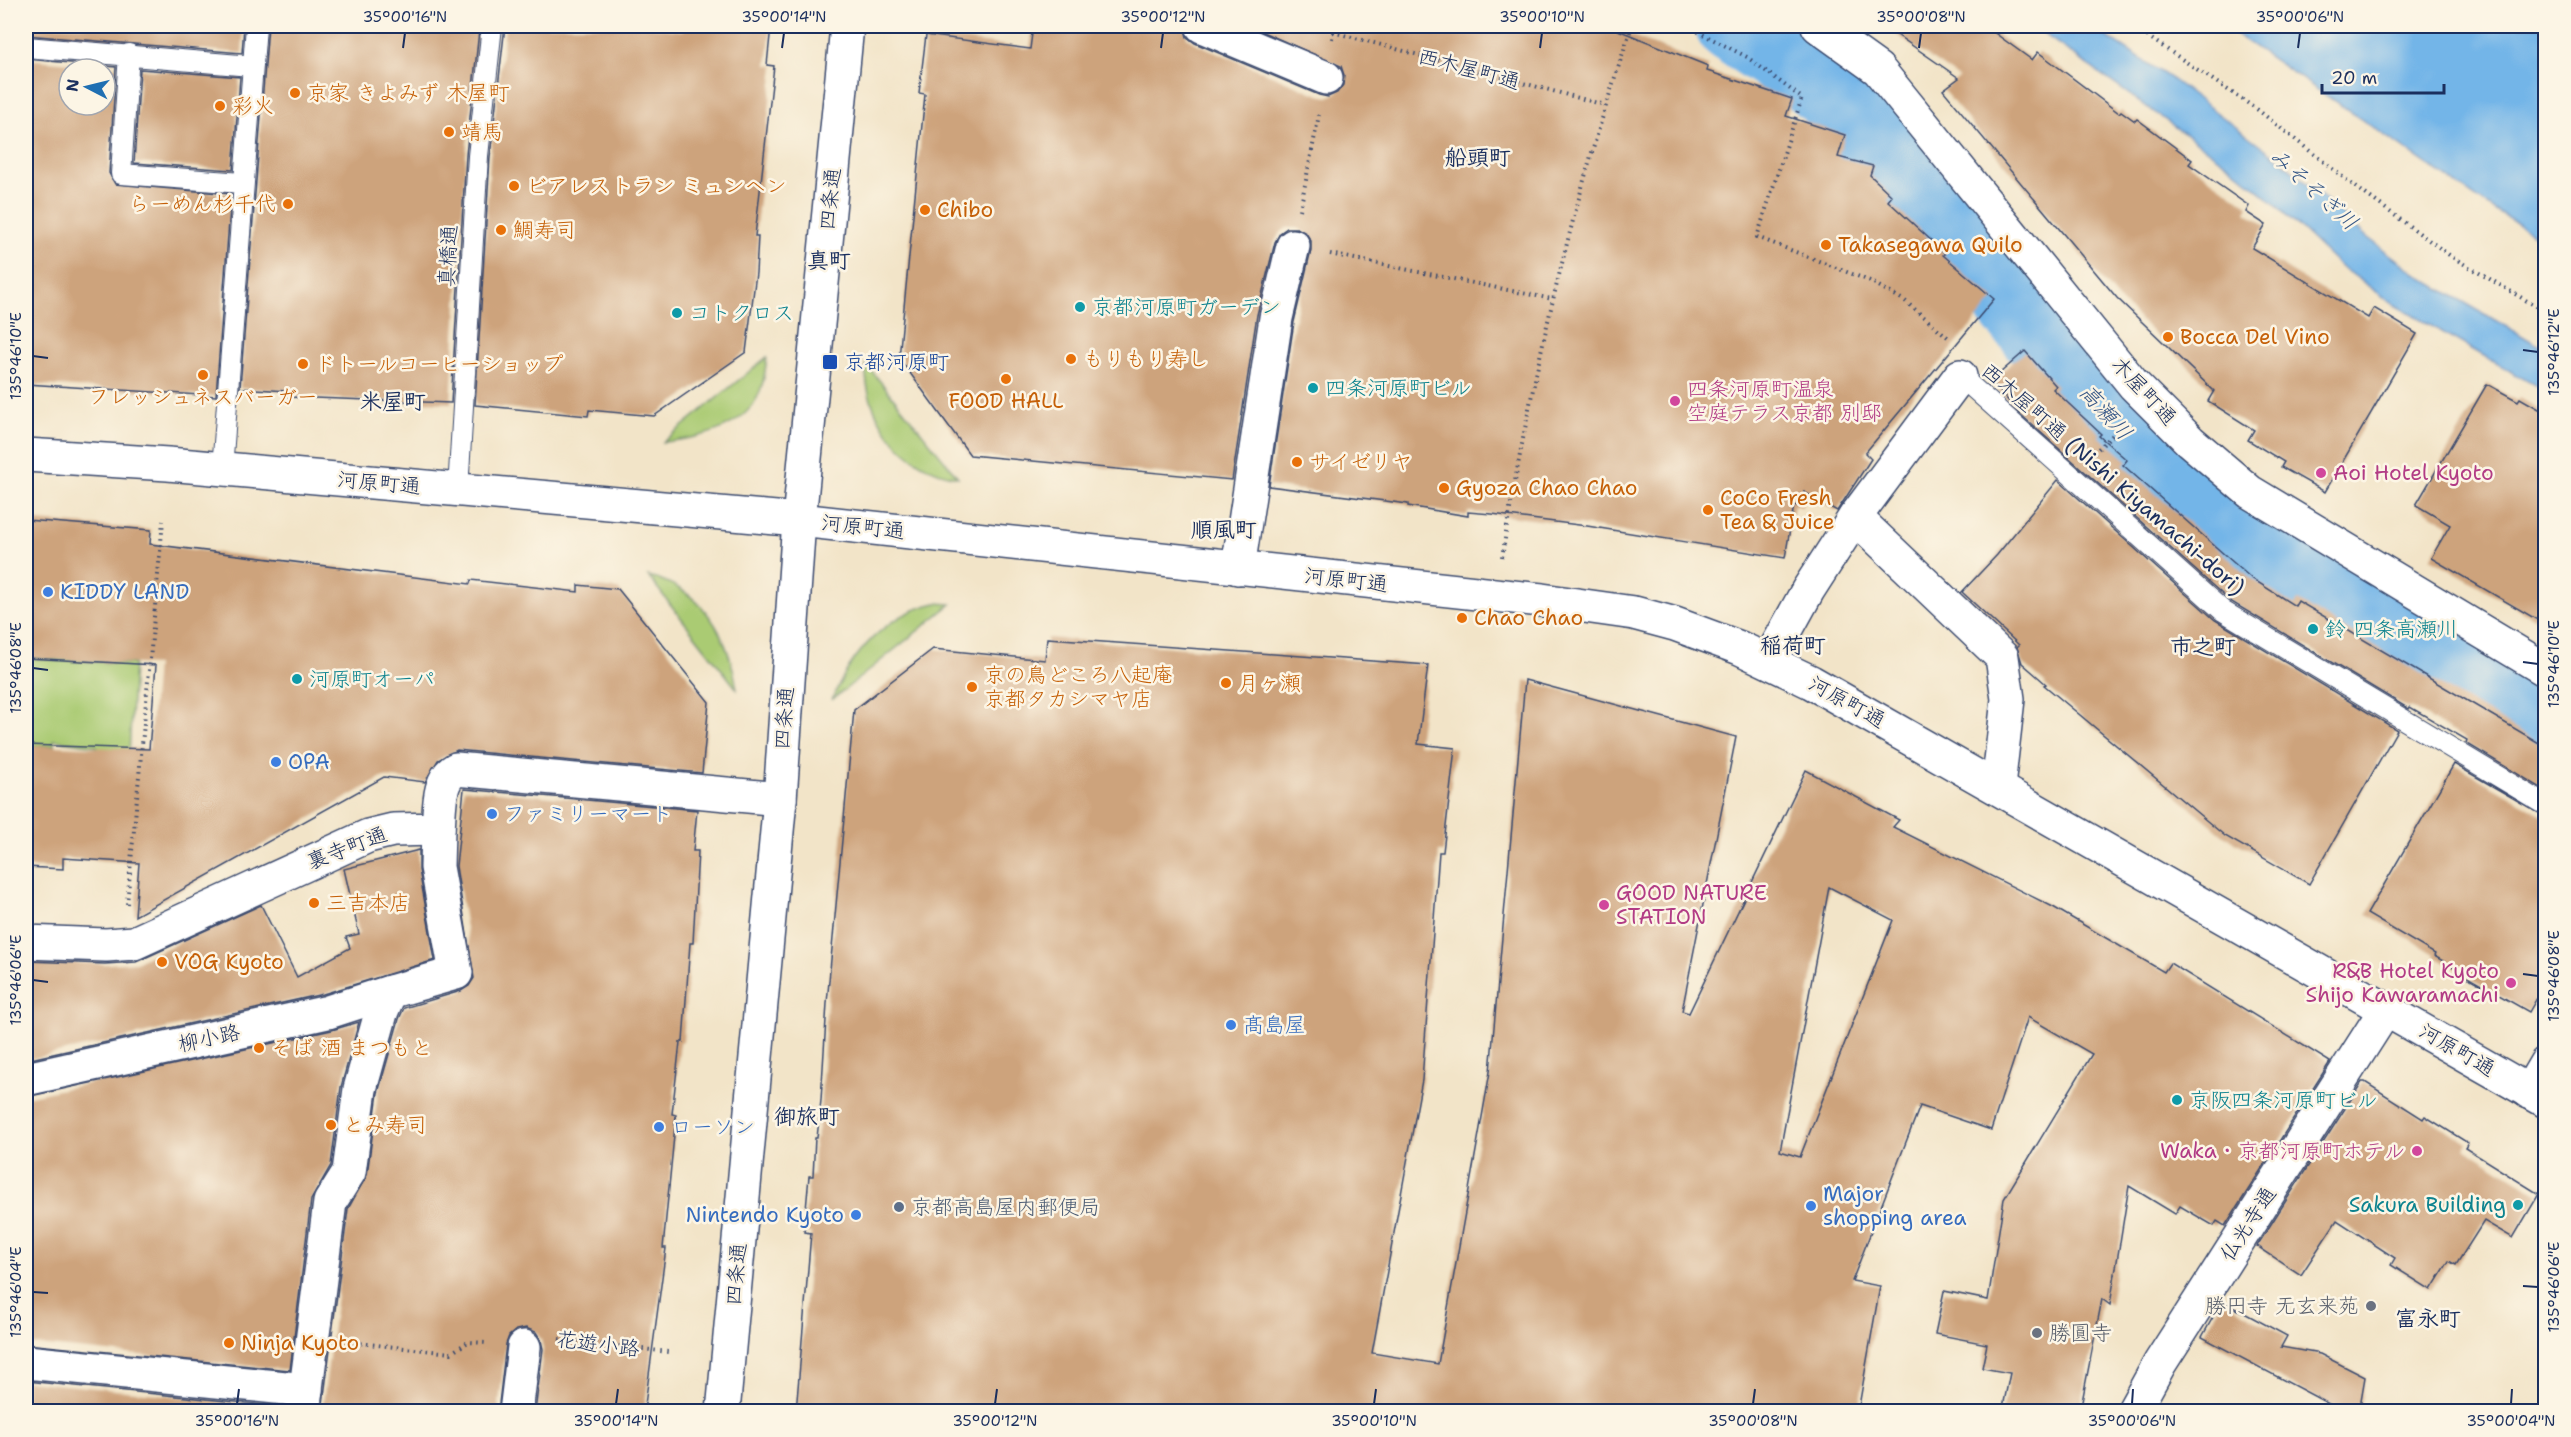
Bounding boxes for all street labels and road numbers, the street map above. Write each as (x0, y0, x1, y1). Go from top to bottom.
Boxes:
street label: 西木屋町通 (1415, 42, 1523, 96)
street label: 四条通 (813, 166, 847, 232)
street label: 真橋通 (432, 224, 464, 288)
street label: 木屋町通 (2105, 351, 2183, 431)
street label: 西木屋町通 (Nishi Kiyamachi-dori) (1975, 357, 2251, 601)
street label: 河原町通 (336, 465, 422, 501)
street label: 河原町通 (820, 509, 906, 545)
street label: 河原町通 (1303, 562, 1389, 598)
street label: 河原町通 (1803, 669, 1891, 735)
street label: 四条通 (768, 686, 800, 750)
street label: 裏寺町通 (303, 820, 391, 876)
street label: 河原町通 (2414, 1017, 2500, 1083)
street label: 柳小路 (175, 1018, 243, 1058)
street label: 仏光寺通 (2213, 1181, 2283, 1267)
street label: 四条通 (719, 1241, 753, 1307)
street label: 花遊小路 (555, 1325, 641, 1363)

